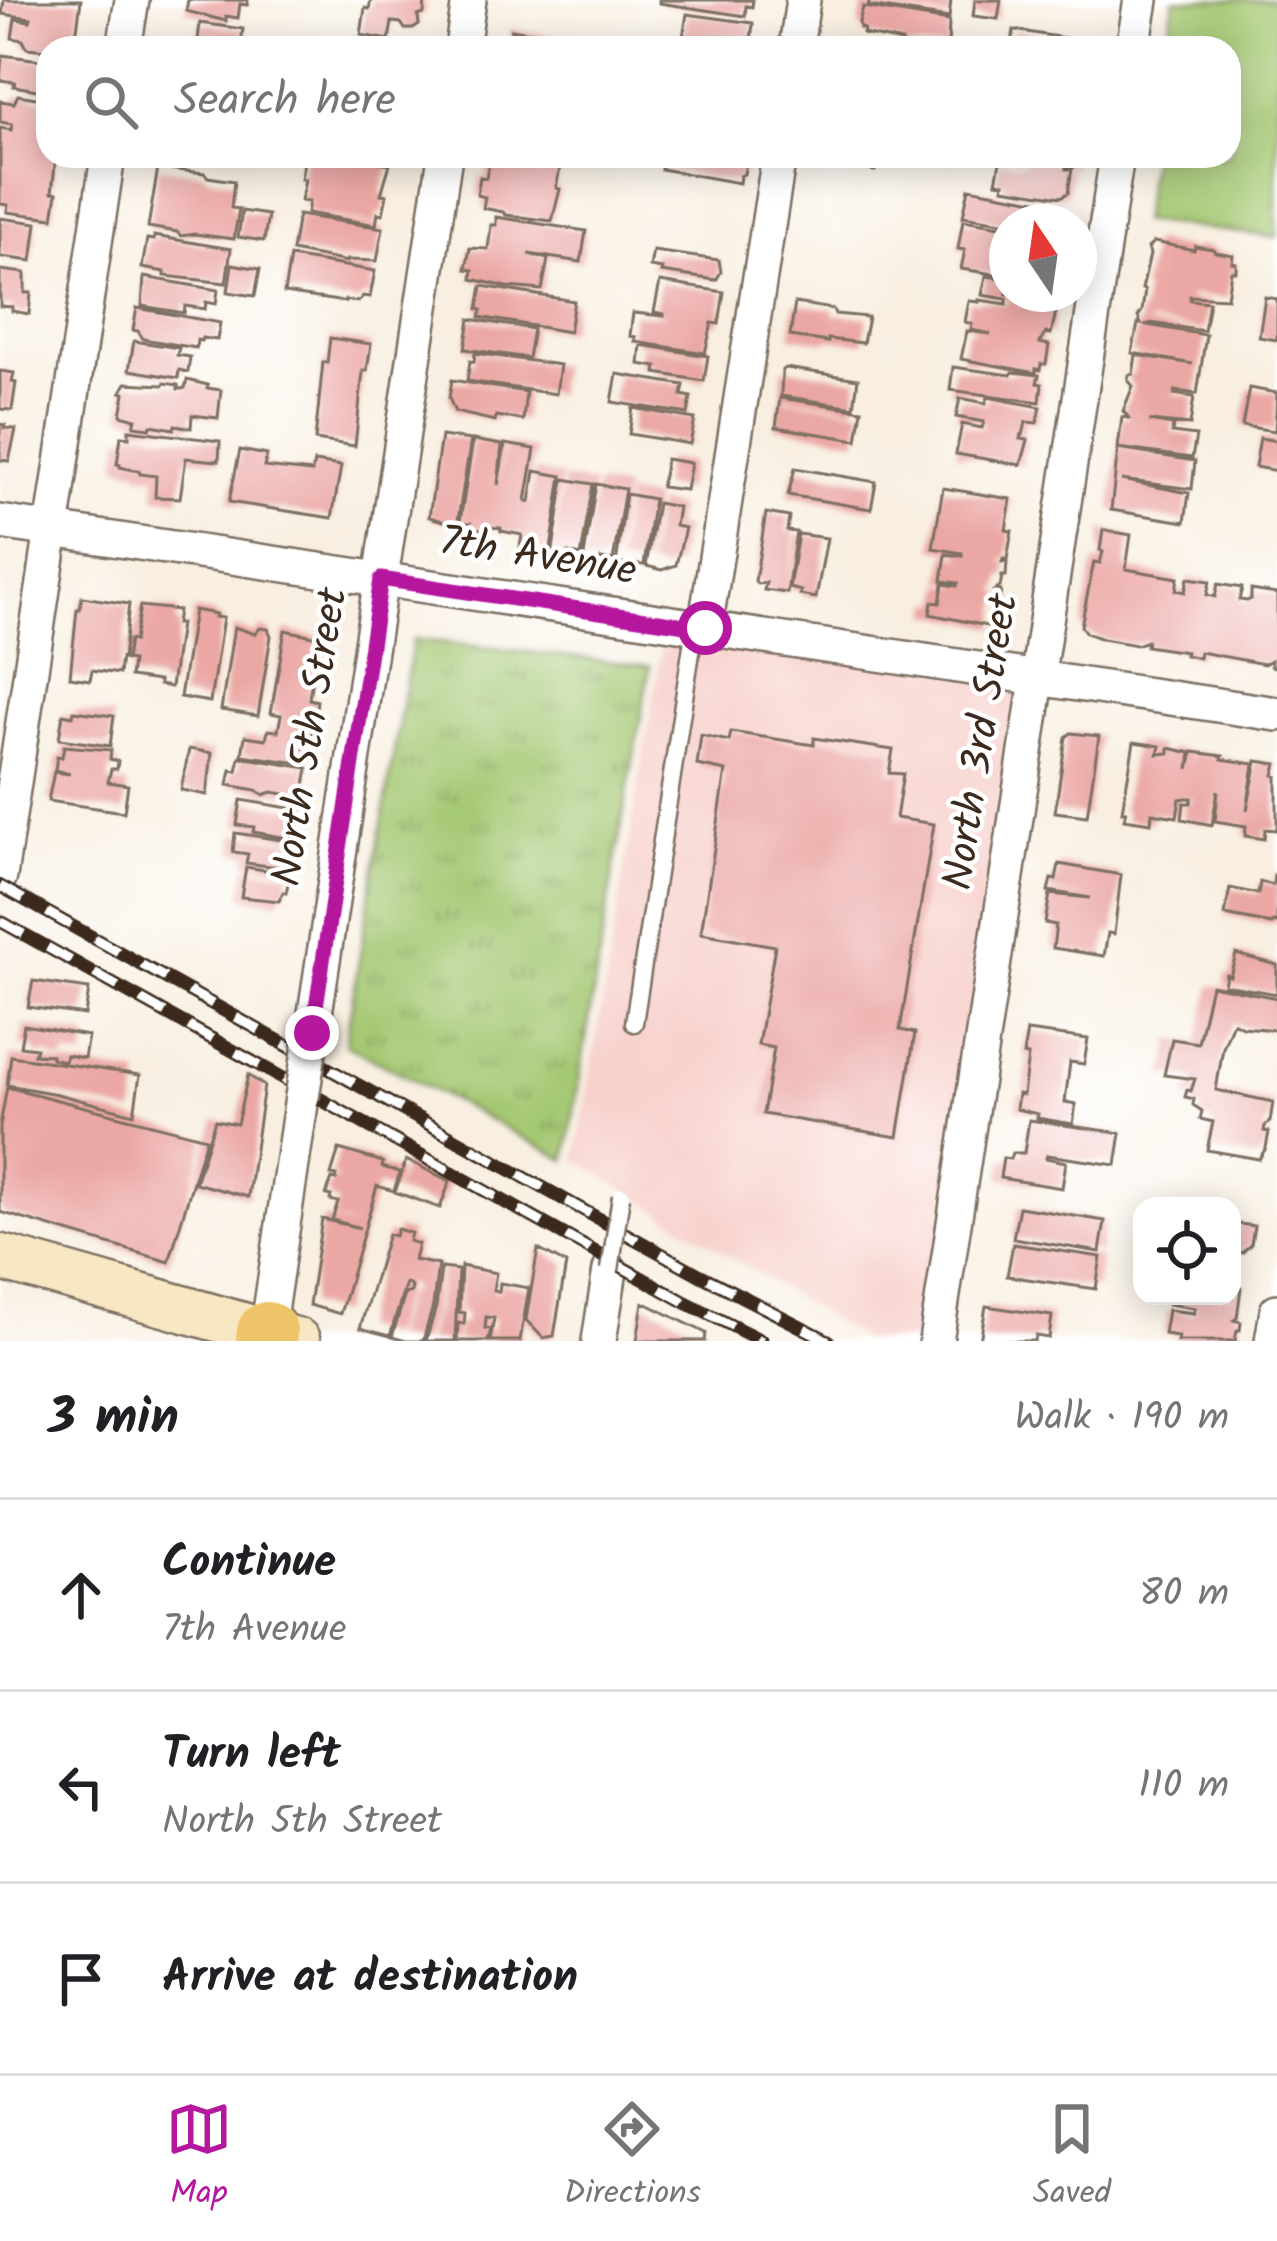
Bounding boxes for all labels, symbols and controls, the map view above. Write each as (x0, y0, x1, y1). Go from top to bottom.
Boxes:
search box (36, 36, 1241, 168)
text: Search here (174, 66, 396, 138)
icon: search (78, 69, 144, 135)
north arrow (989, 204, 1097, 312)
street label: 7th Avenue (435, 508, 641, 606)
street label: North 5th Street (254, 582, 368, 891)
street label: North 3rd Street (926, 588, 1039, 895)
route start (678, 601, 732, 655)
route end (285, 1006, 339, 1060)
map controls (1133, 1197, 1241, 1305)
button: locate (1133, 1197, 1241, 1305)
text: 3 min (48, 1379, 179, 1460)
text: Walk · 190 m (1014, 1388, 1229, 1450)
text: Continue (162, 1528, 336, 1600)
icon: ahead (48, 1562, 114, 1628)
text: 80 m (1139, 1564, 1229, 1626)
text: 7th Avenue (162, 1600, 346, 1662)
text: Turn left (162, 1720, 341, 1792)
icon: left (48, 1754, 114, 1820)
text: 110 m (1138, 1756, 1229, 1818)
text: North 5th Street (162, 1792, 442, 1854)
text: Arrive at destination (162, 1943, 578, 2015)
icon: arrive (48, 1946, 114, 2012)
tab: Map (166, 2096, 232, 2221)
tab: Directions (564, 2096, 701, 2221)
tab: Saved (1033, 2096, 1111, 2221)

